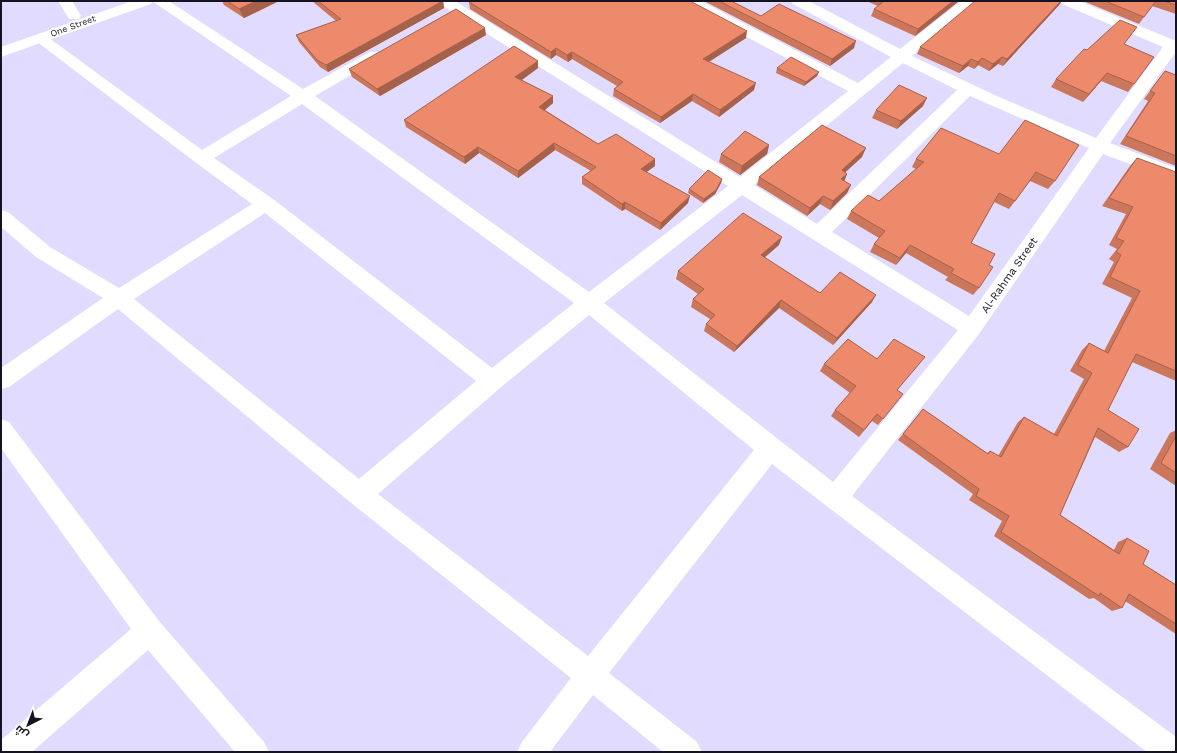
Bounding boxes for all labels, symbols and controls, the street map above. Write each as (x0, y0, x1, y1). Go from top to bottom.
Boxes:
street label: One Street (49, 13, 97, 39)
street label: Al-Rahma Street (978, 235, 1041, 316)
north arrow (8, 705, 48, 745)
text: ش (12, 723, 31, 742)

